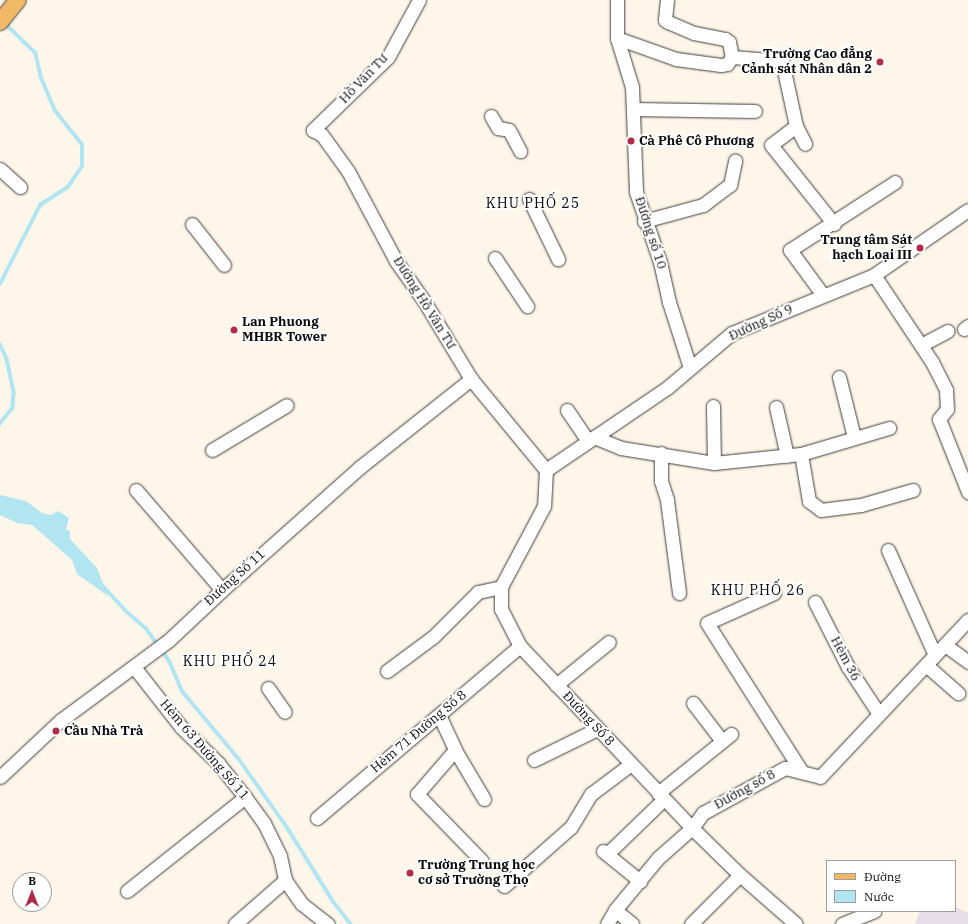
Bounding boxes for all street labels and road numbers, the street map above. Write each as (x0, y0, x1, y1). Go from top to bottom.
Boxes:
street label: Hồ Văn Tư (336, 51, 392, 107)
street label: Đường số 10 (631, 195, 669, 271)
street label: Đường Hồ Văn Tư (389, 254, 459, 352)
street label: Đường Số 9 (727, 301, 795, 345)
street label: Đường Số 11 (201, 547, 269, 609)
street label: Hẻm 36 (827, 634, 863, 684)
street label: Hẻm 71 Đường Số 8 (368, 687, 470, 777)
street label: Đường Số 8 (559, 689, 617, 749)
street label: Hẻm 63 Đường Số 11 (156, 697, 252, 803)
street label: Đường số 8 (712, 767, 778, 813)

